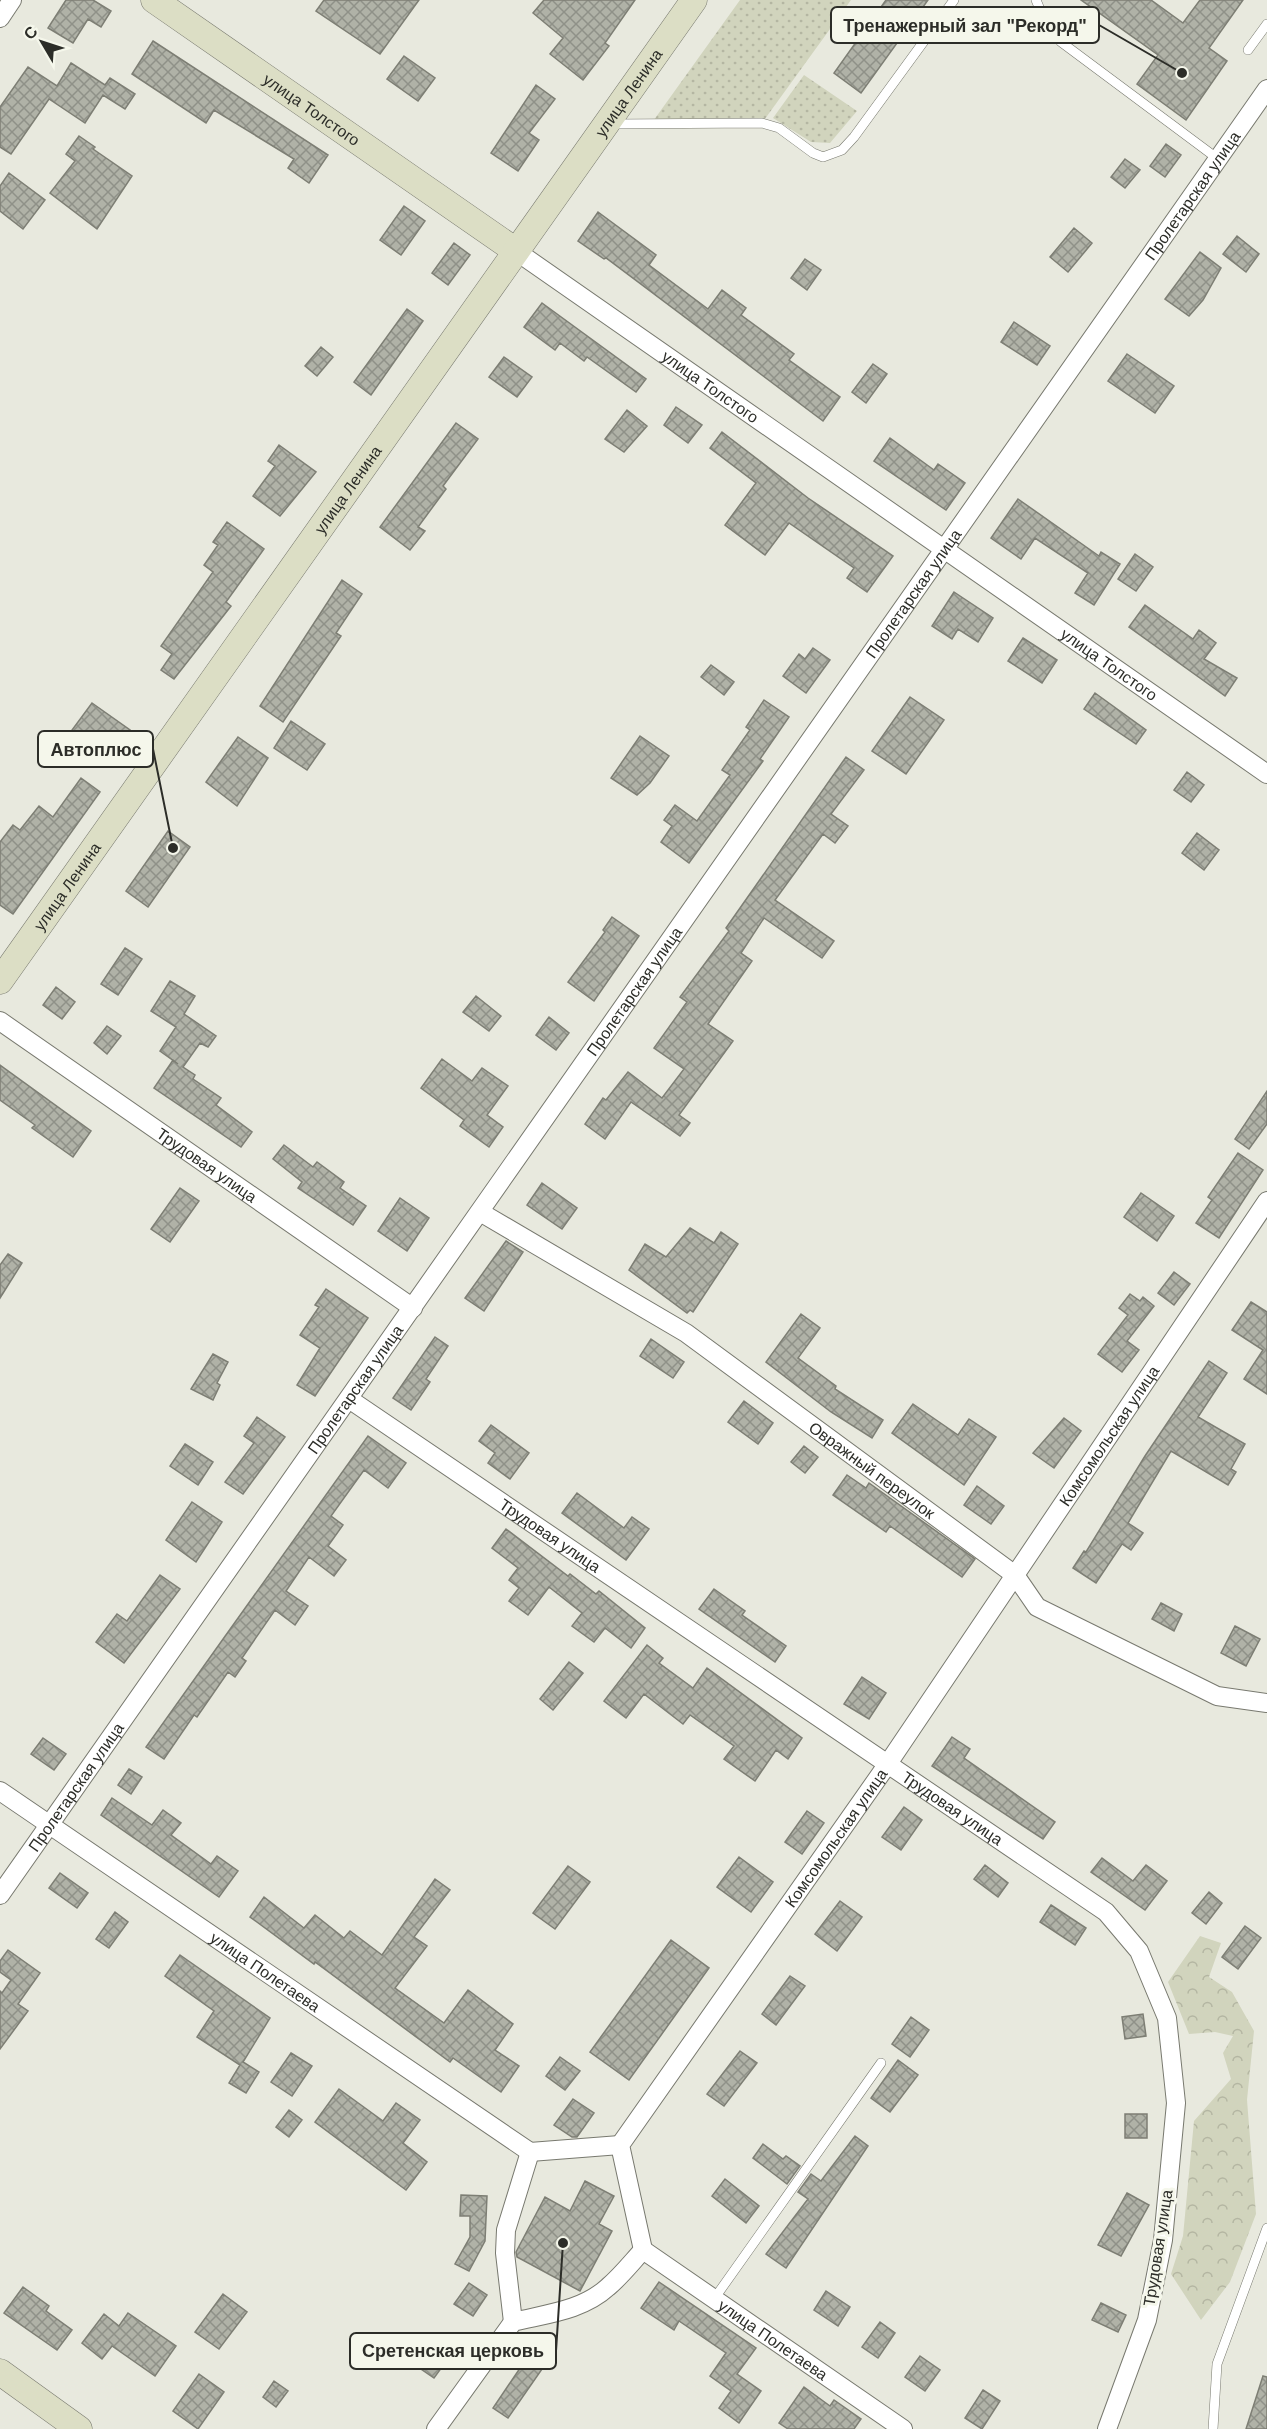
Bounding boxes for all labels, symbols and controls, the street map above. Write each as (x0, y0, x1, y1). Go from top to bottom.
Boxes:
callout: Тренажерный зал "Рекорд" (831, 7, 1099, 43)
north arrow (12, 12, 72, 72)
text: Тренажерный зал "Рекорд" (843, 16, 1087, 36)
text: С (20, 23, 41, 43)
street label: улица Ленина (592, 46, 665, 140)
street label: улица Толстого (260, 70, 363, 149)
street label: Пролетарская улица (1141, 128, 1243, 263)
street label: улица Толстого (659, 347, 762, 426)
street label: улица Ленина (311, 442, 385, 537)
street label: Пролетарская улица (862, 526, 964, 661)
street label: улица Толстого (1058, 625, 1161, 704)
callout: Автоплюс (38, 731, 153, 767)
text: Автоплюс (51, 740, 141, 760)
street label: улица Ленина (30, 839, 104, 933)
street label: Пролетарская улица (583, 924, 685, 1059)
street label: Трудовая улица (154, 1124, 260, 1205)
street label: Пролетарская улица (304, 1321, 406, 1457)
street label: Комсомольская улица (1056, 1362, 1162, 1509)
street label: Овражный переулок (806, 1418, 939, 1522)
street label: Трудовая улица (497, 1495, 604, 1575)
street label: Пролетарская улица (25, 1719, 127, 1854)
street label: Комсомольская улица (782, 1765, 890, 1910)
street label: Трудовая улица (899, 1768, 1006, 1848)
street label: улица Полетаева (207, 1929, 323, 2015)
street label: Трудовая улица (1140, 2188, 1176, 2307)
street label: улица Полетаева (715, 2296, 831, 2383)
callout: Сретенская церковь (350, 2333, 556, 2369)
text: Сретенская церковь (362, 2341, 544, 2361)

